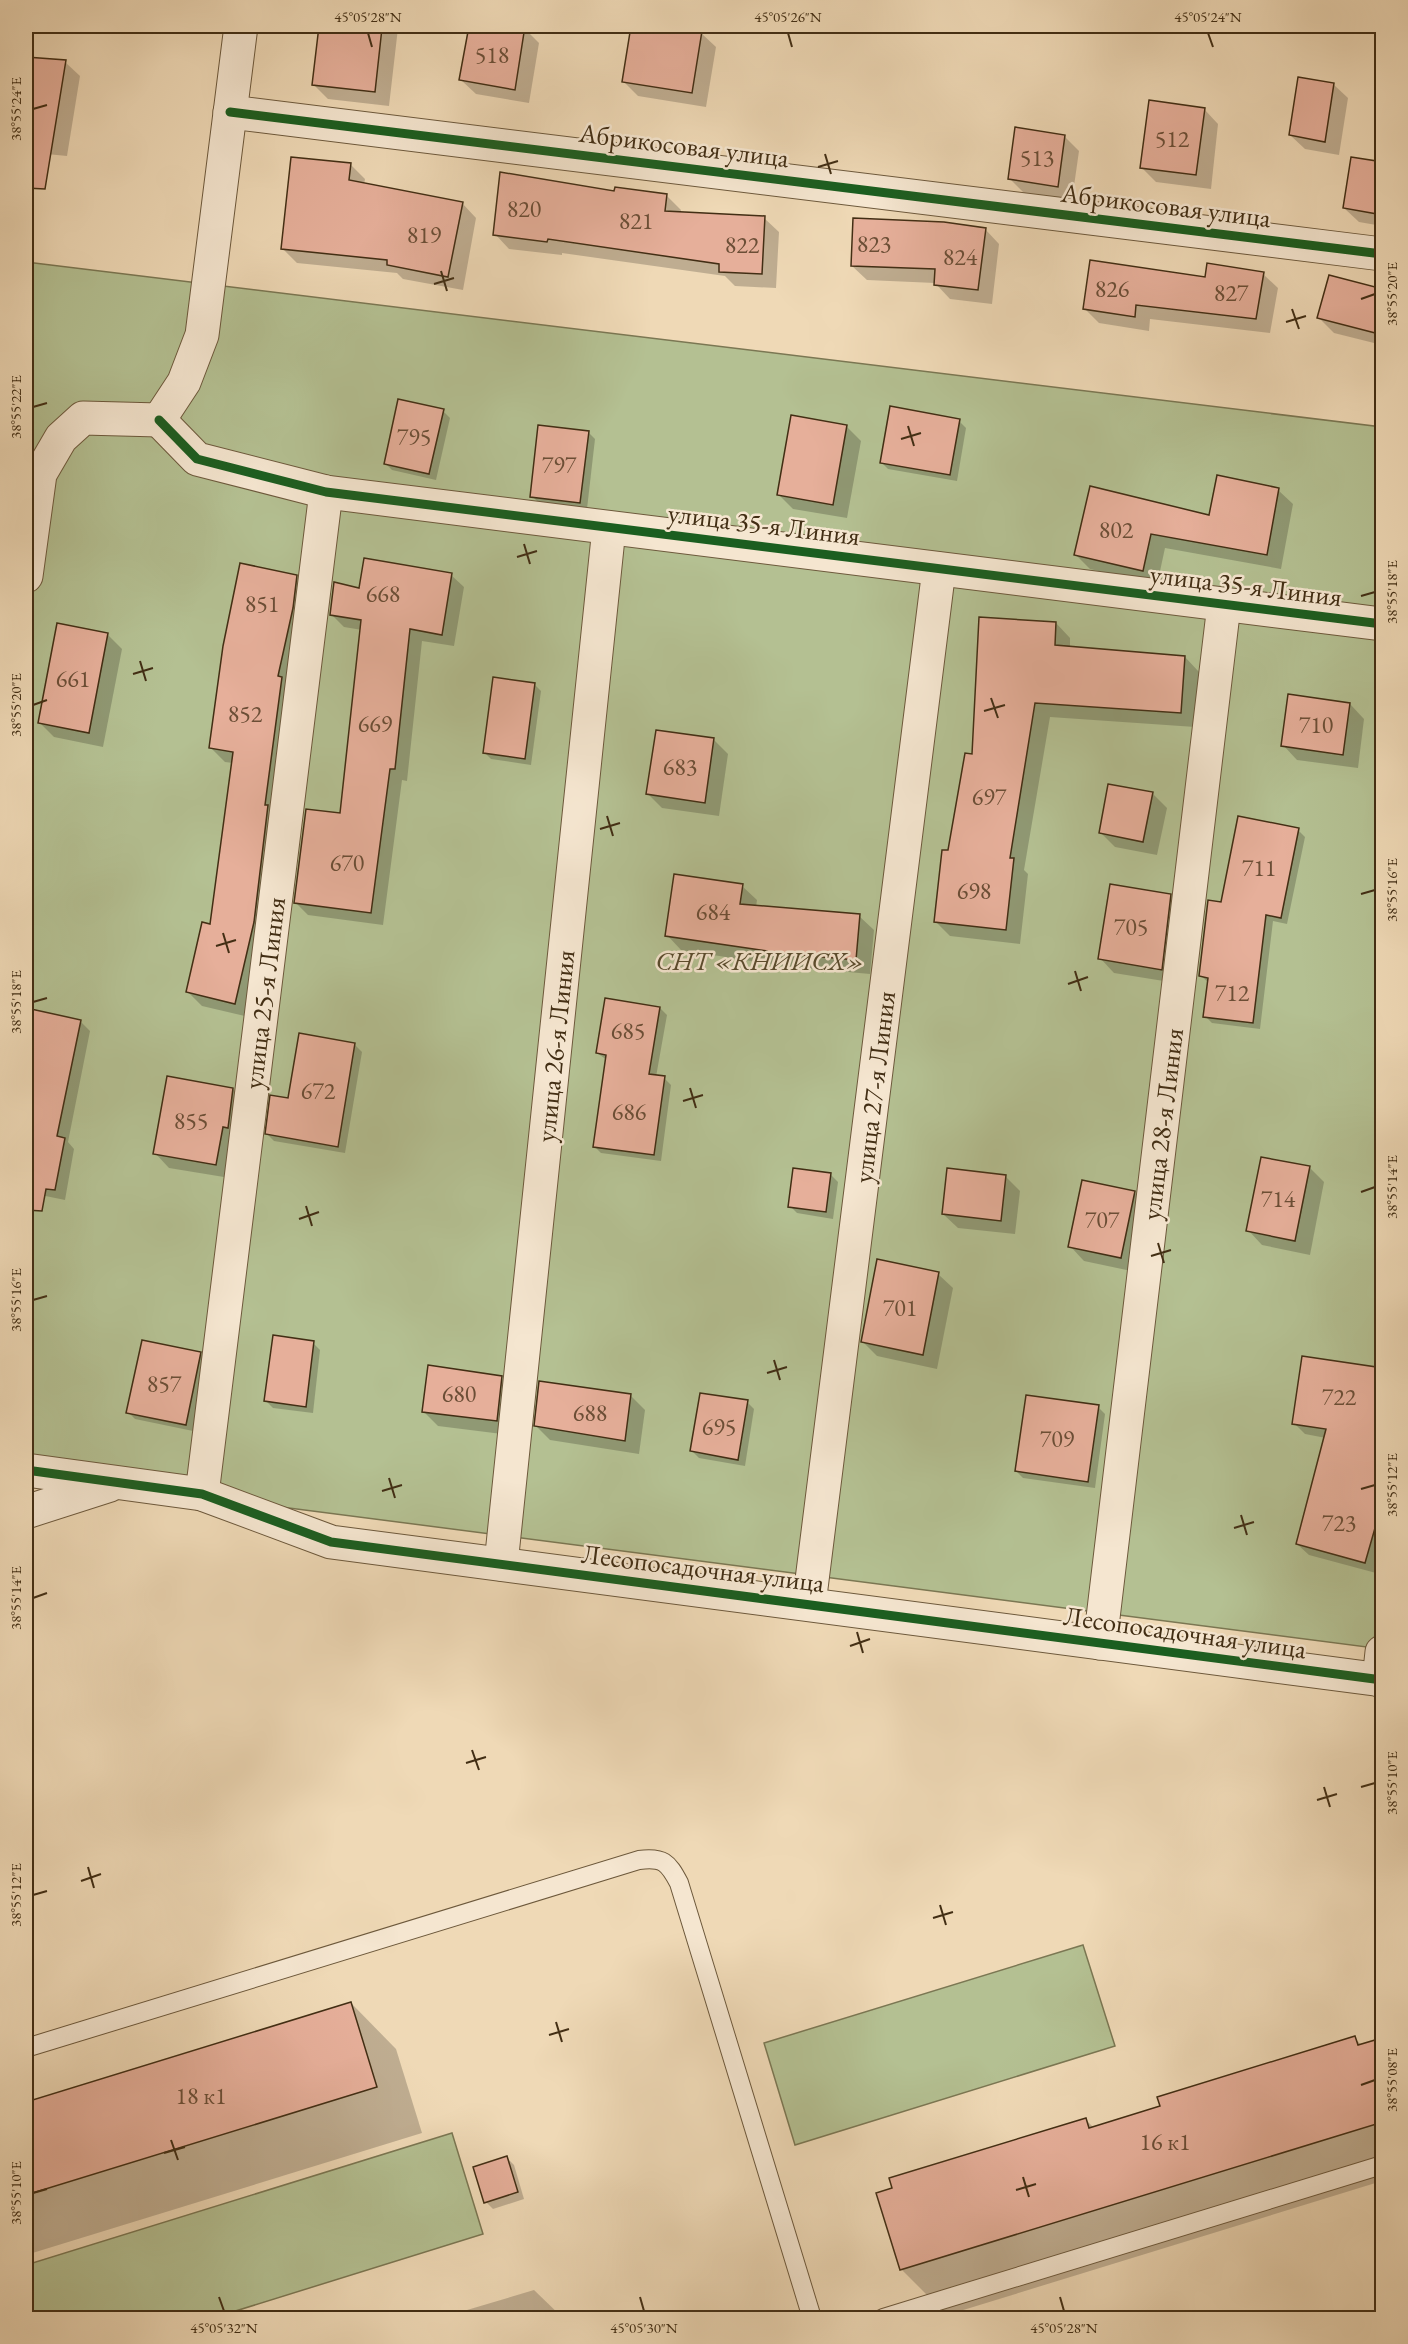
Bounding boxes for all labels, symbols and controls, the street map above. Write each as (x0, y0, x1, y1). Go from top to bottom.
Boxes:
text: 45°05'28"N (334, 7, 402, 26)
text: 45°05'26"N (754, 7, 822, 26)
text: 45°05'24"N (1174, 7, 1242, 26)
house number: 518 (475, 39, 509, 70)
text: 38°55'24"E (6, 76, 25, 141)
street label: Абрикосовая улица (576, 115, 791, 175)
house number: 512 (1155, 123, 1190, 154)
house number: 513 (1020, 142, 1054, 173)
street label: Абрикосовая улица (1058, 175, 1273, 235)
house number: 820 (507, 193, 541, 224)
house number: 821 (619, 205, 653, 236)
house number: 819 (407, 219, 442, 250)
house number: 823 (857, 228, 891, 259)
house number: 822 (725, 229, 760, 260)
house number: 824 (943, 241, 978, 272)
text: 38°55'20"E (1382, 261, 1401, 326)
house number: 826 (1095, 273, 1129, 304)
house number: 827 (1214, 277, 1249, 308)
text: 38°55'22"E (6, 374, 25, 439)
house number: 795 (397, 421, 431, 452)
house number: 797 (542, 449, 577, 480)
street label: улица 35-я Линия (666, 495, 862, 553)
house number: 802 (1099, 514, 1134, 545)
street label: улица 35-я Линия (1148, 556, 1344, 614)
text: 38°55'18"E (1382, 559, 1401, 624)
house number: 668 (366, 578, 400, 609)
house number: 851 (245, 588, 279, 619)
house number: 661 (56, 663, 90, 694)
text: 38°55'20"E (6, 672, 25, 737)
house number: 852 (228, 698, 263, 729)
house number: 669 (358, 708, 393, 739)
house number: 710 (1299, 709, 1333, 740)
house number: 683 (663, 751, 697, 782)
house number: 697 (972, 781, 1007, 812)
house number: 670 (330, 847, 364, 878)
house number: 711 (1242, 852, 1276, 883)
text: 38°55'16"E (1382, 857, 1401, 922)
house number: 698 (957, 875, 991, 906)
street label: улица 25-я Линия (235, 895, 293, 1091)
house number: 684 (696, 896, 731, 927)
house number: 705 (1114, 911, 1148, 942)
park label: СНТ «КНИИСХ» (656, 943, 864, 978)
street label: улица 26-я Линия (528, 948, 582, 1144)
text: 38°55'18"E (6, 969, 25, 1034)
house number: 712 (1215, 977, 1250, 1008)
street label: улица 27-я Линия (845, 989, 903, 1185)
house number: 685 (611, 1015, 645, 1046)
street label: улица 28-я Линия (1133, 1026, 1191, 1222)
house number: 672 (301, 1075, 336, 1106)
house number: 686 (612, 1096, 646, 1127)
house number: 855 (174, 1105, 208, 1136)
text: 38°55'14"E (1382, 1154, 1401, 1219)
house number: 714 (1261, 1183, 1296, 1214)
house number: 707 (1085, 1204, 1120, 1235)
text: 38°55'16"E (6, 1267, 25, 1332)
house number: 701 (883, 1292, 917, 1323)
house number: 857 (147, 1368, 182, 1399)
house number: 680 (442, 1378, 476, 1409)
house number: 722 (1322, 1381, 1357, 1412)
house number: 688 (573, 1397, 607, 1428)
house number: 695 (702, 1411, 736, 1442)
house number: 709 (1040, 1423, 1075, 1454)
text: 38°55'12"E (1382, 1452, 1401, 1517)
house number: 723 (1322, 1507, 1356, 1538)
street label: Лесопосадочная улица (579, 1536, 827, 1600)
text: 38°55'14"E (6, 1565, 25, 1630)
street label: Лесопосадочная улица (1061, 1598, 1309, 1666)
text: 38°55'10"E (1382, 1750, 1401, 1815)
text: 38°55'12"E (6, 1862, 25, 1927)
text: 38°55'08"E (1382, 2047, 1401, 2112)
house number: 18 к1 (176, 2080, 226, 2111)
house number: 16 к1 (1140, 2126, 1190, 2157)
text: 38°55'10"E (6, 2160, 25, 2225)
text: 45°05'32"N (190, 2318, 258, 2337)
text: 45°05'30"N (610, 2318, 678, 2337)
text: 45°05'28"N (1030, 2318, 1098, 2337)

